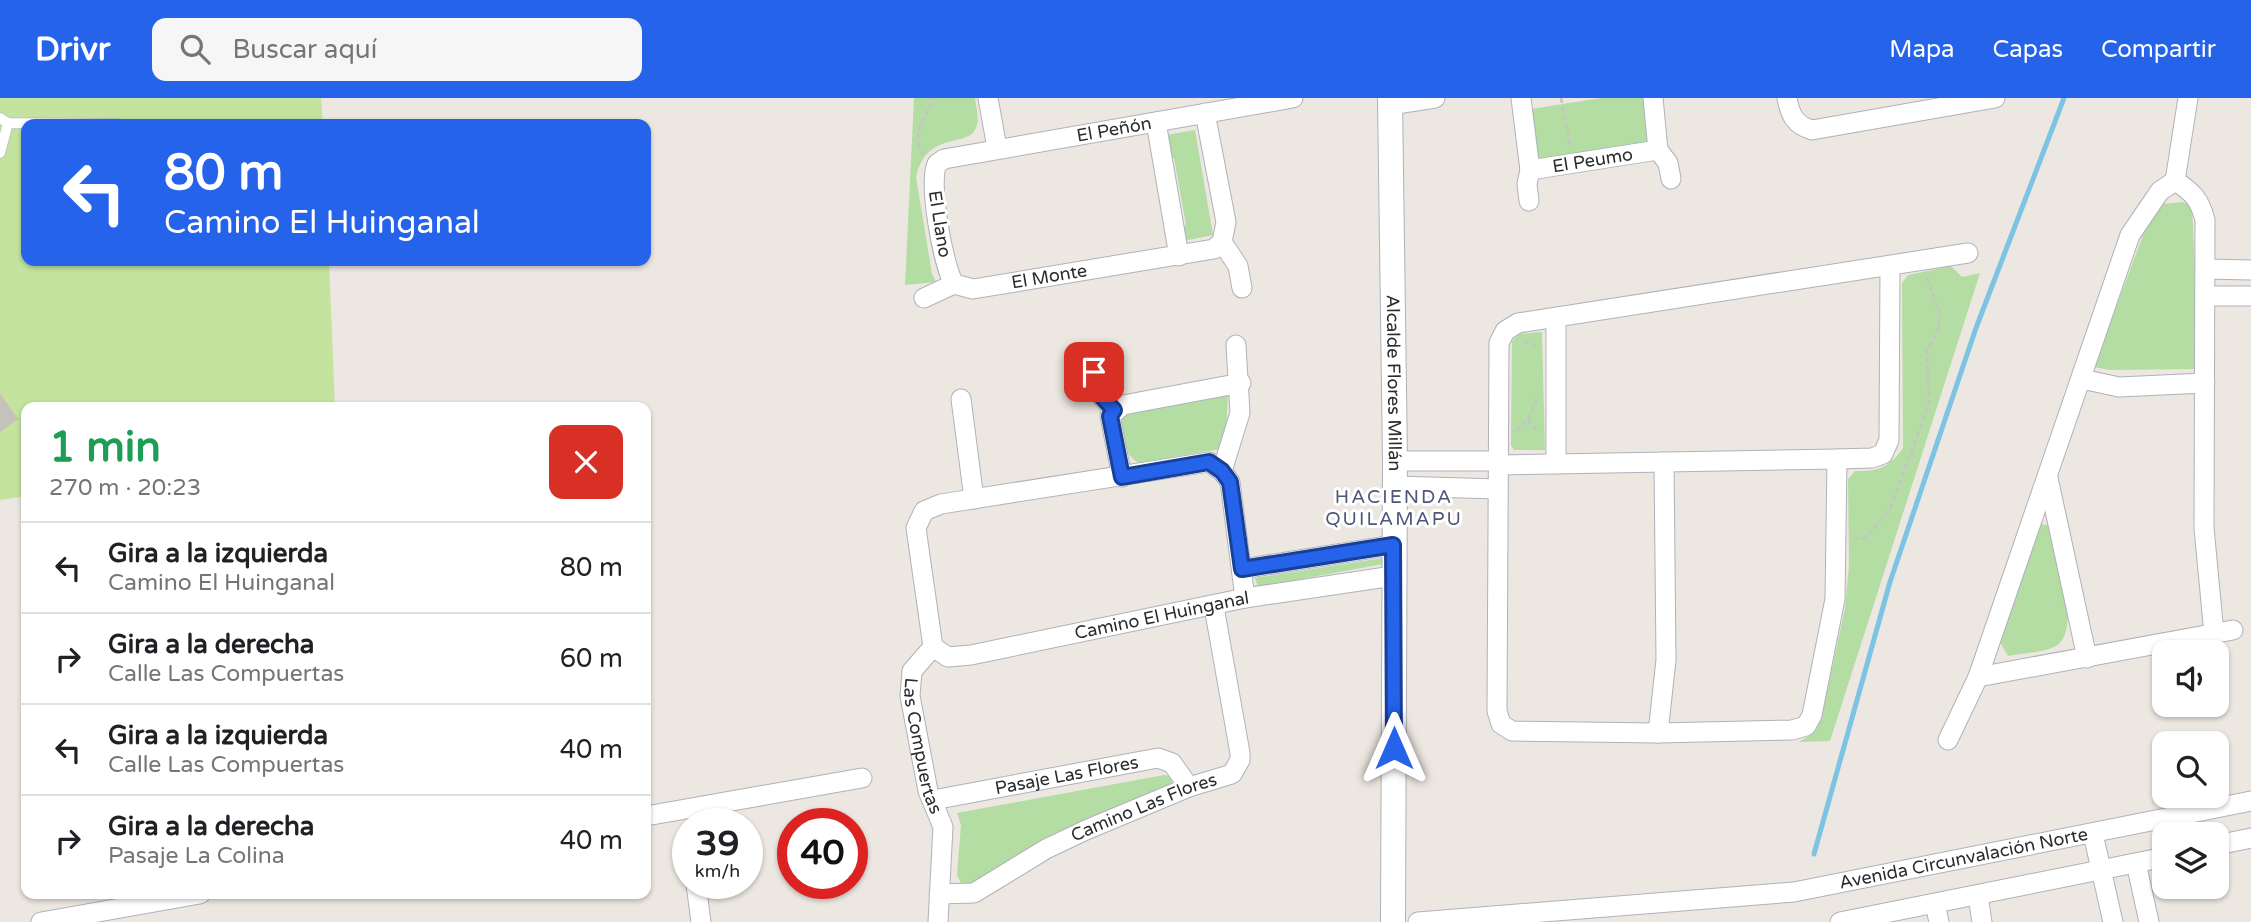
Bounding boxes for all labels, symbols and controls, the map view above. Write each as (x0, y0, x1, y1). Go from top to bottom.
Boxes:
search box (152, 18, 642, 81)
text: Drivr (35, 30, 110, 69)
icon: search (176, 30, 214, 68)
text: Buscar aquí (232, 34, 377, 65)
text: Mapa (1889, 35, 1955, 64)
text: Capas (1993, 35, 2063, 64)
text: Compartir (2101, 35, 2216, 64)
street label: El Peñón (1075, 112, 1153, 147)
street label: El Peumo (1551, 143, 1635, 177)
text: 80 m (164, 144, 283, 203)
icon: left (49, 147, 140, 238)
street label: El Llano (924, 189, 956, 259)
text: Camino El Huinganal (164, 204, 480, 242)
street label: El Monte (1010, 259, 1089, 293)
street label: Alcalde Flores Millán (1382, 295, 1406, 471)
pin (1064, 342, 1124, 402)
icon: arrive (1075, 353, 1113, 391)
text: 1 min (49, 422, 161, 473)
button: close (549, 425, 623, 499)
text: 270 m · 20:23 (49, 474, 201, 502)
district label: HACIENDA QUILAMAPU (1325, 486, 1463, 530)
text: Gira a la izquierda (108, 538, 328, 569)
icon: left (49, 549, 87, 587)
text: 80 m (560, 552, 623, 583)
text: Camino El Huinganal (108, 569, 335, 597)
street label: Camino El Huinganal (1073, 587, 1250, 644)
text: Gira a la derecha (108, 629, 314, 660)
icon: right (49, 640, 87, 678)
map controls (2152, 640, 2229, 899)
button: sound (2152, 640, 2229, 717)
text: 60 m (560, 643, 623, 674)
text: Calle Las Compuertas (108, 660, 344, 688)
street label: Las Compuertas (899, 677, 947, 817)
position arrow (1357, 711, 1431, 785)
text: Gira a la izquierda (108, 720, 328, 751)
icon: left (49, 731, 87, 769)
button: search (2152, 731, 2229, 808)
text: 40 m (560, 734, 623, 765)
text: Calle Las Compuertas (108, 751, 344, 779)
street label: Pasaje Las Flores (993, 751, 1140, 799)
street label: Camino Las Flores (1067, 768, 1220, 847)
speed limit sign: 40 (777, 808, 868, 899)
text: Gira a la derecha (108, 811, 314, 842)
icon: right (49, 822, 87, 860)
button: layers (2152, 822, 2229, 899)
text: 39 (696, 823, 739, 865)
street label: Avenida Circunvalación Norte (1837, 823, 2090, 894)
text: 40 m (560, 825, 623, 856)
text: Pasaje La Colina (108, 842, 285, 870)
text: km/h (695, 860, 740, 882)

